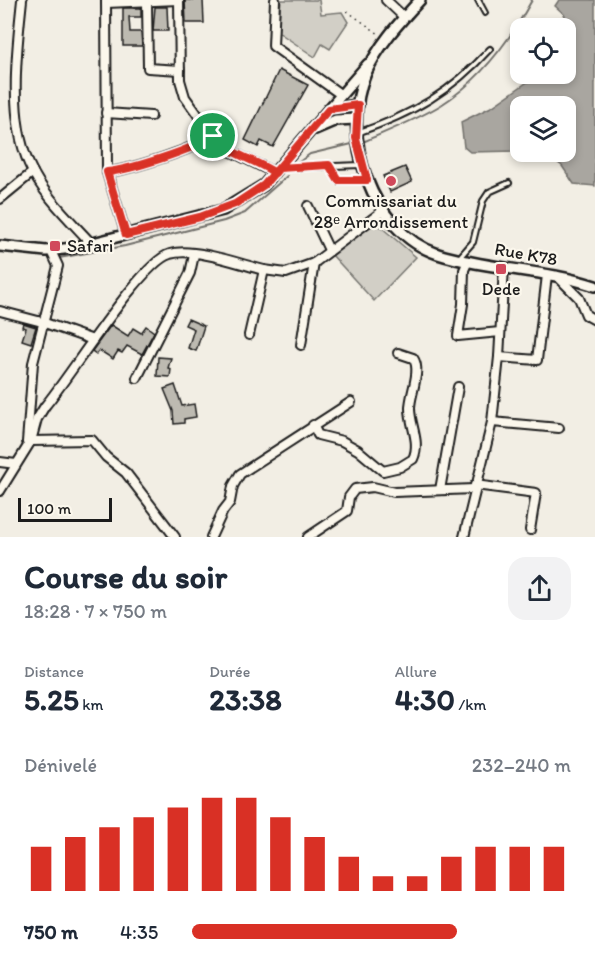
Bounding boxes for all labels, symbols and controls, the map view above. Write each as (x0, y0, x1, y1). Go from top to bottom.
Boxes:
map controls (510, 18, 576, 162)
button: locate (510, 18, 576, 84)
button: layers (510, 96, 576, 162)
pin (187, 110, 238, 161)
icon: arrive (196, 119, 229, 152)
marker: Commissariat du 28ᵉ Arrondissement (384, 174, 398, 188)
place label: Commissariat du 28ᵉ Arrondissement (314, 190, 468, 233)
place label: Safari (67, 235, 113, 257)
street label: Rue K78 (493, 238, 559, 270)
marker: Safari (48, 239, 62, 253)
marker: Dede (494, 262, 508, 276)
place label: Dede (482, 278, 521, 300)
scale bar (18, 495, 112, 522)
text: 100 m (27, 499, 71, 518)
text: Course du soir (24, 557, 227, 596)
button: share (508, 557, 571, 620)
text: 18:28 · 7 × 750 m (24, 599, 167, 623)
text: Distance (24, 662, 84, 681)
text: Durée (209, 662, 250, 681)
text: Allure (395, 662, 437, 681)
text: 5.25 (24, 681, 79, 718)
text: 23:38 (209, 681, 282, 718)
text: 4:30 (395, 681, 455, 718)
text: km (79, 695, 103, 714)
text: /km (455, 695, 486, 714)
text: Dénivelé (24, 753, 97, 777)
text: 232–240 m (472, 753, 571, 777)
text: 750 m (24, 920, 78, 944)
text: 4:35 (120, 920, 158, 944)

